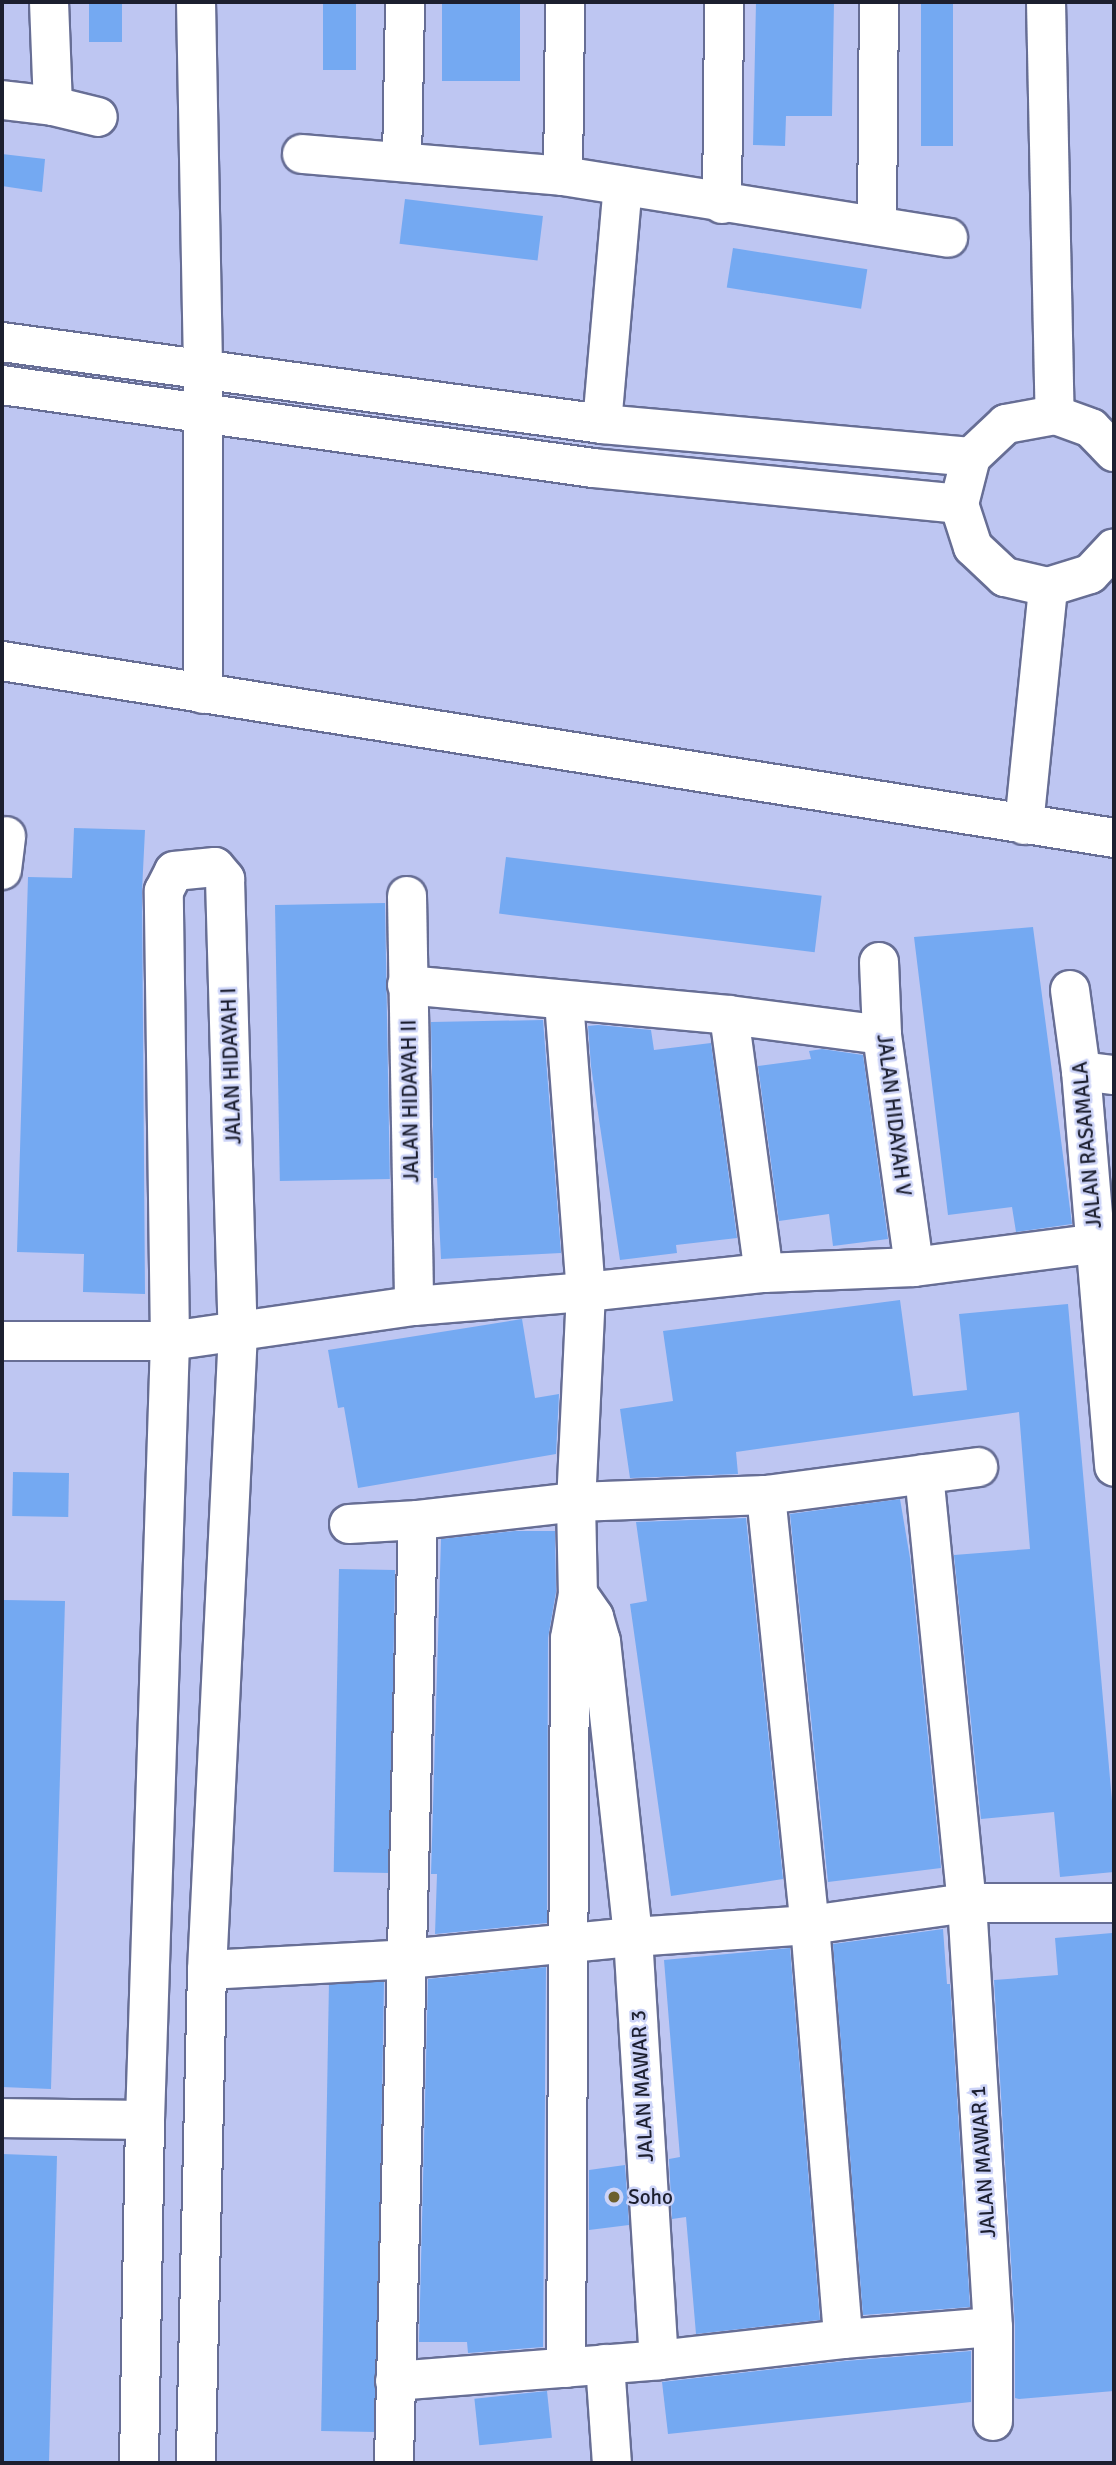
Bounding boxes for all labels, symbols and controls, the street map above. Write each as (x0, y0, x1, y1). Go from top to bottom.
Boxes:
street label: JALAN HIDAYAH I (216, 987, 246, 1145)
street label: JALAN HIDAYAH II (396, 1019, 424, 1183)
street label: JALAN HIDAYAH V (872, 1033, 916, 1197)
street label: JALAN RASAMALA (1067, 1060, 1107, 1230)
street label: JALAN MAWAR 3 (625, 2009, 659, 2163)
street label: JALAN MAWAR 1 (965, 2085, 1001, 2239)
place label: Soho (628, 2184, 673, 2210)
marker: Soho (606, 2189, 622, 2205)

